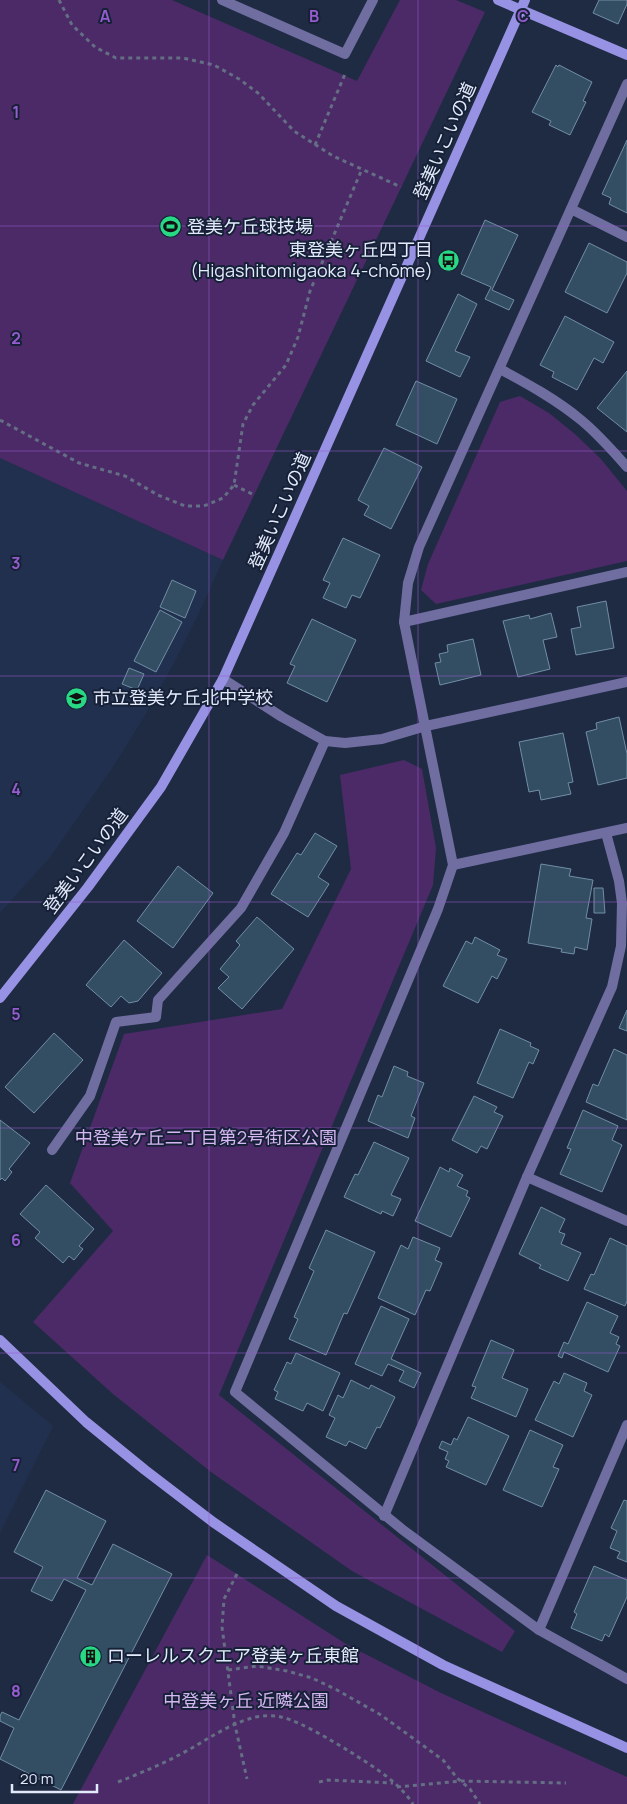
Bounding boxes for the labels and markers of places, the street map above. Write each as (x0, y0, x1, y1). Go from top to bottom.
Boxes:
place label: 登美ケ丘球技場 (187, 214, 313, 238)
sports icon: 登美ケ丘球技場 (159, 215, 183, 239)
place label: 東登美ヶ丘四丁目 (Higashitomigaoka 4-chōme) (190, 237, 433, 282)
bus stop icon: 東登美ヶ丘四丁目 (Higashitomigaoka 4-chōme) (437, 248, 461, 272)
place label: 市立登美ケ丘北中学校 (93, 685, 273, 709)
school or university icon: 市立登美ケ丘北中学校 (65, 686, 89, 710)
place label: ローレルスクエア登美ヶ丘東館 (107, 1643, 359, 1667)
building icon: ローレルスクエア登美ヶ丘東館 (79, 1644, 103, 1668)

